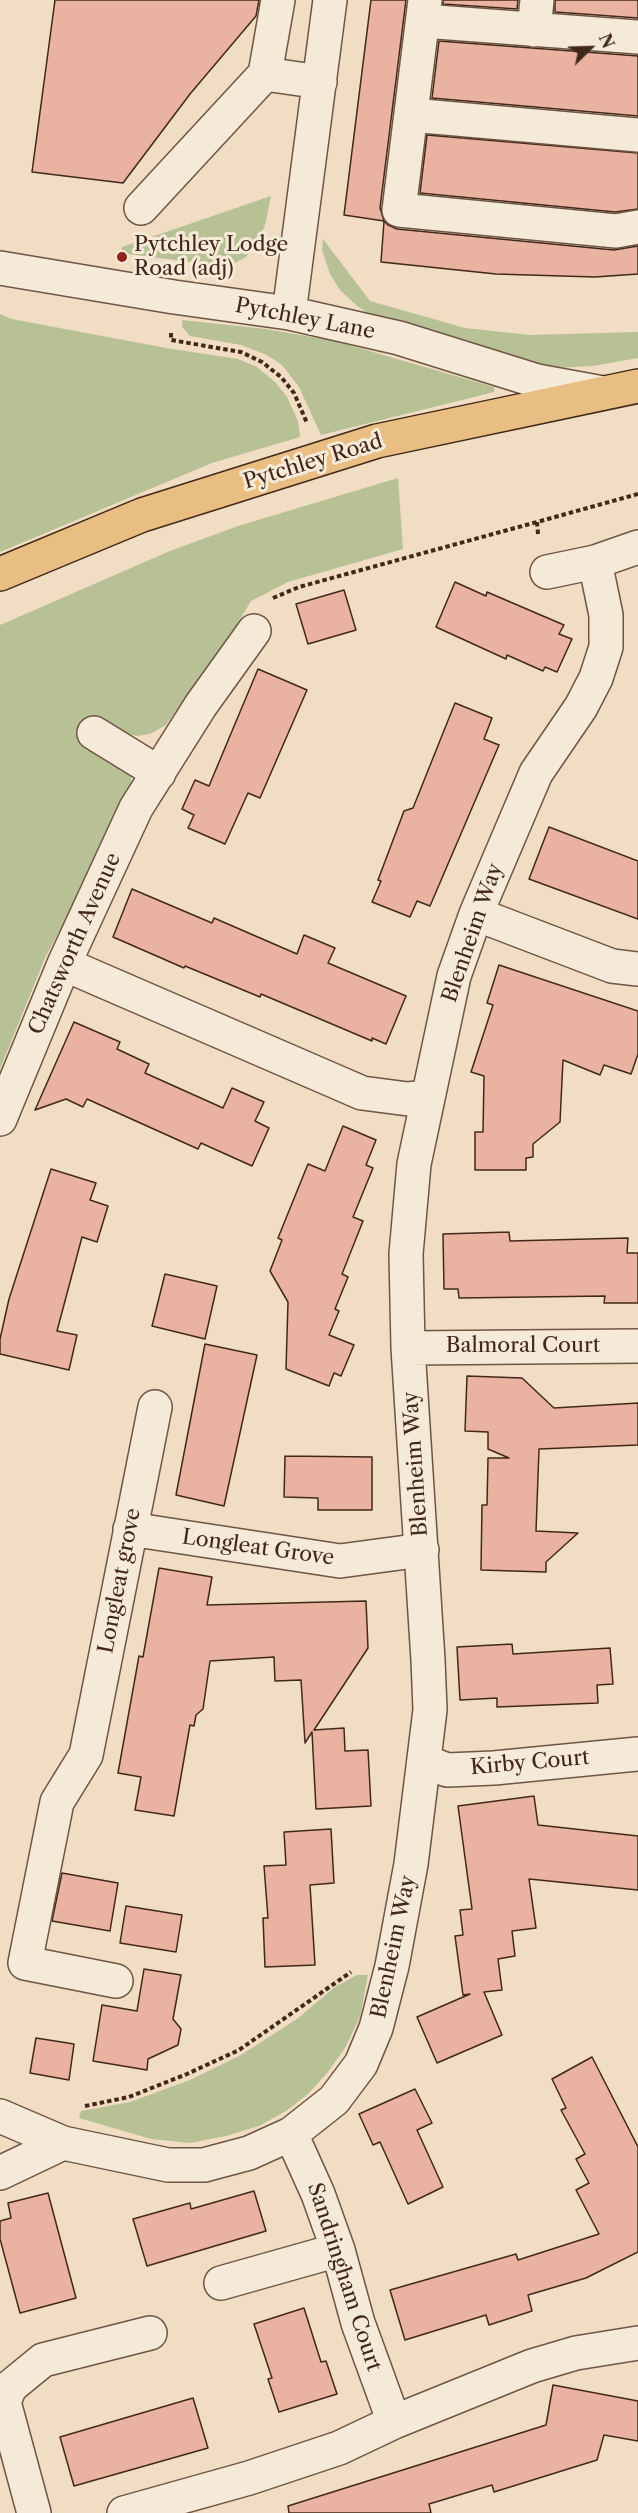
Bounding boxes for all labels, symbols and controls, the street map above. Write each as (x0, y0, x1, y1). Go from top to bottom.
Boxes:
north arrow (560, 18, 620, 78)
text: N (595, 31, 618, 51)
place label: Pytchley Lodge Road (adj) (134, 232, 288, 282)
marker: Pytchley Lodge Road (adj) (115, 250, 129, 264)
street label: Pytchley Lane (233, 293, 377, 345)
street label: Pytchley Road (240, 429, 386, 495)
street label: Chatsworth Avenue (24, 849, 126, 1039)
street label: Blenheim Way (437, 860, 509, 1006)
street label: Balmoral Court (446, 1333, 600, 1359)
street label: Blenheim Way (398, 1391, 434, 1537)
street label: Longleat grove (94, 1506, 146, 1656)
street label: Longleat Grove (180, 1525, 336, 1571)
street label: Kirby Court (469, 1745, 591, 1781)
street label: Blenheim Way (367, 1873, 421, 2021)
street label: Sandringham Court (302, 2180, 386, 2374)

